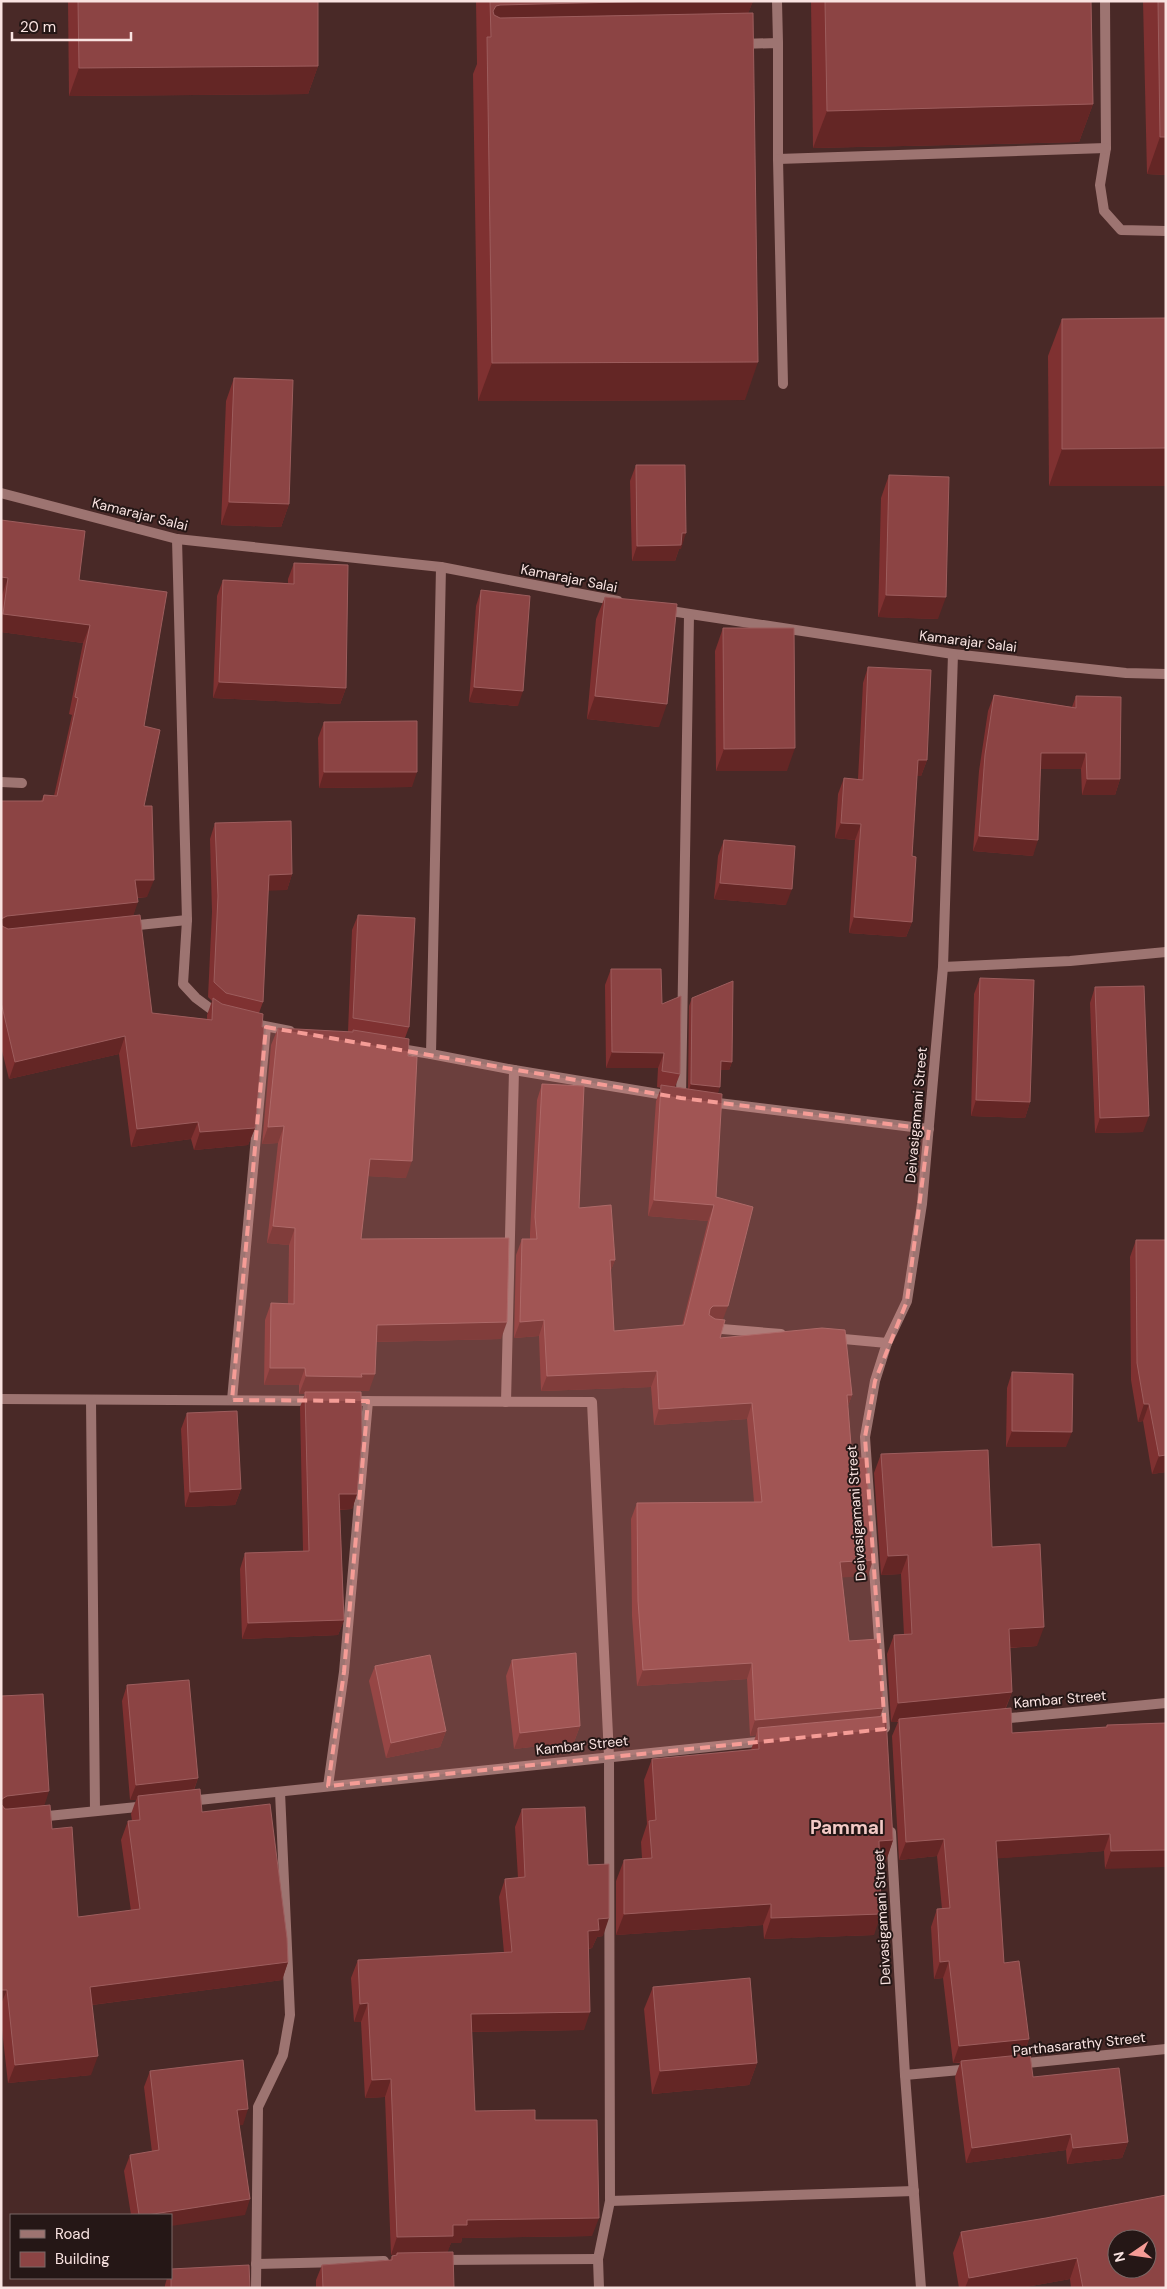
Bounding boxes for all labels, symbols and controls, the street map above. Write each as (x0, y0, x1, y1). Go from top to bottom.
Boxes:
scale bar (12, 10, 131, 42)
text: 20 m (20, 17, 56, 37)
street label: Kamarajar Salai (90, 493, 190, 535)
street label: Kamarajar Salai (519, 560, 619, 596)
street label: Kamarajar Salai (918, 626, 1018, 656)
street label: Deivasigamani Street (901, 1046, 931, 1184)
street label: Deivasigamani Street (842, 1444, 870, 1582)
street label: Kambar Street (1013, 1686, 1107, 1712)
street label: Kambar Street (535, 1731, 629, 1759)
district label: Pammal (810, 1815, 884, 1840)
street label: Deivasigamani Street (869, 1848, 895, 1986)
street label: Parthasarathy Street (1012, 2028, 1146, 2060)
legend (10, 2214, 172, 2279)
text: Road (55, 2224, 90, 2244)
north arrow (1107, 2229, 1157, 2279)
text: Building (55, 2249, 110, 2269)
text: N (1109, 2250, 1129, 2264)

